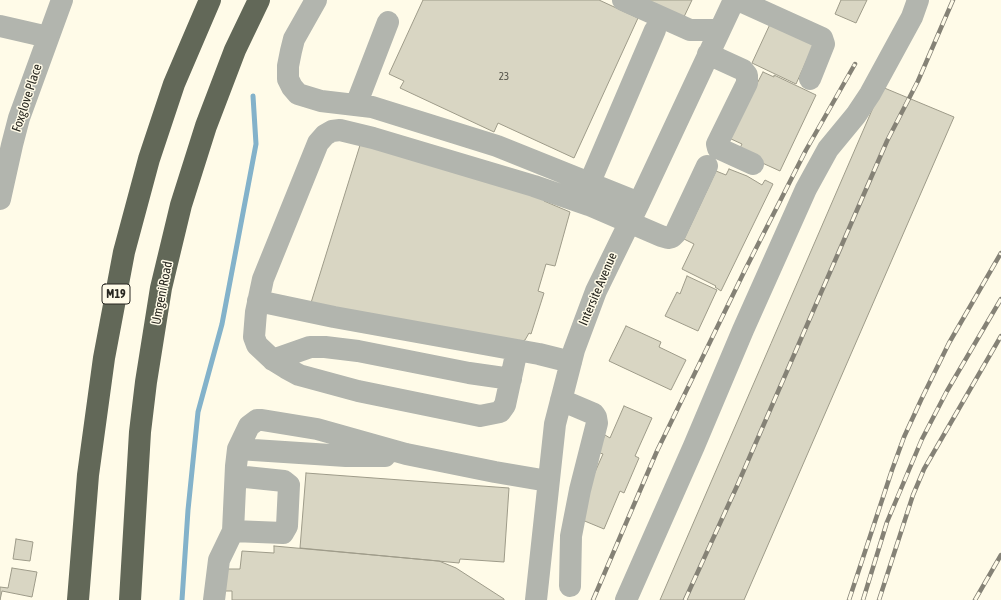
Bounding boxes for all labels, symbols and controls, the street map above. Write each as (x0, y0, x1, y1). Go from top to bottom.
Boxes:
street label: Foxglove Place (9, 62, 45, 134)
house number: 23 (499, 70, 509, 84)
street label: Intersite Avenue (576, 250, 620, 328)
street label: Umgeni Road (148, 260, 176, 326)
road number: M19 (102, 284, 130, 304)

